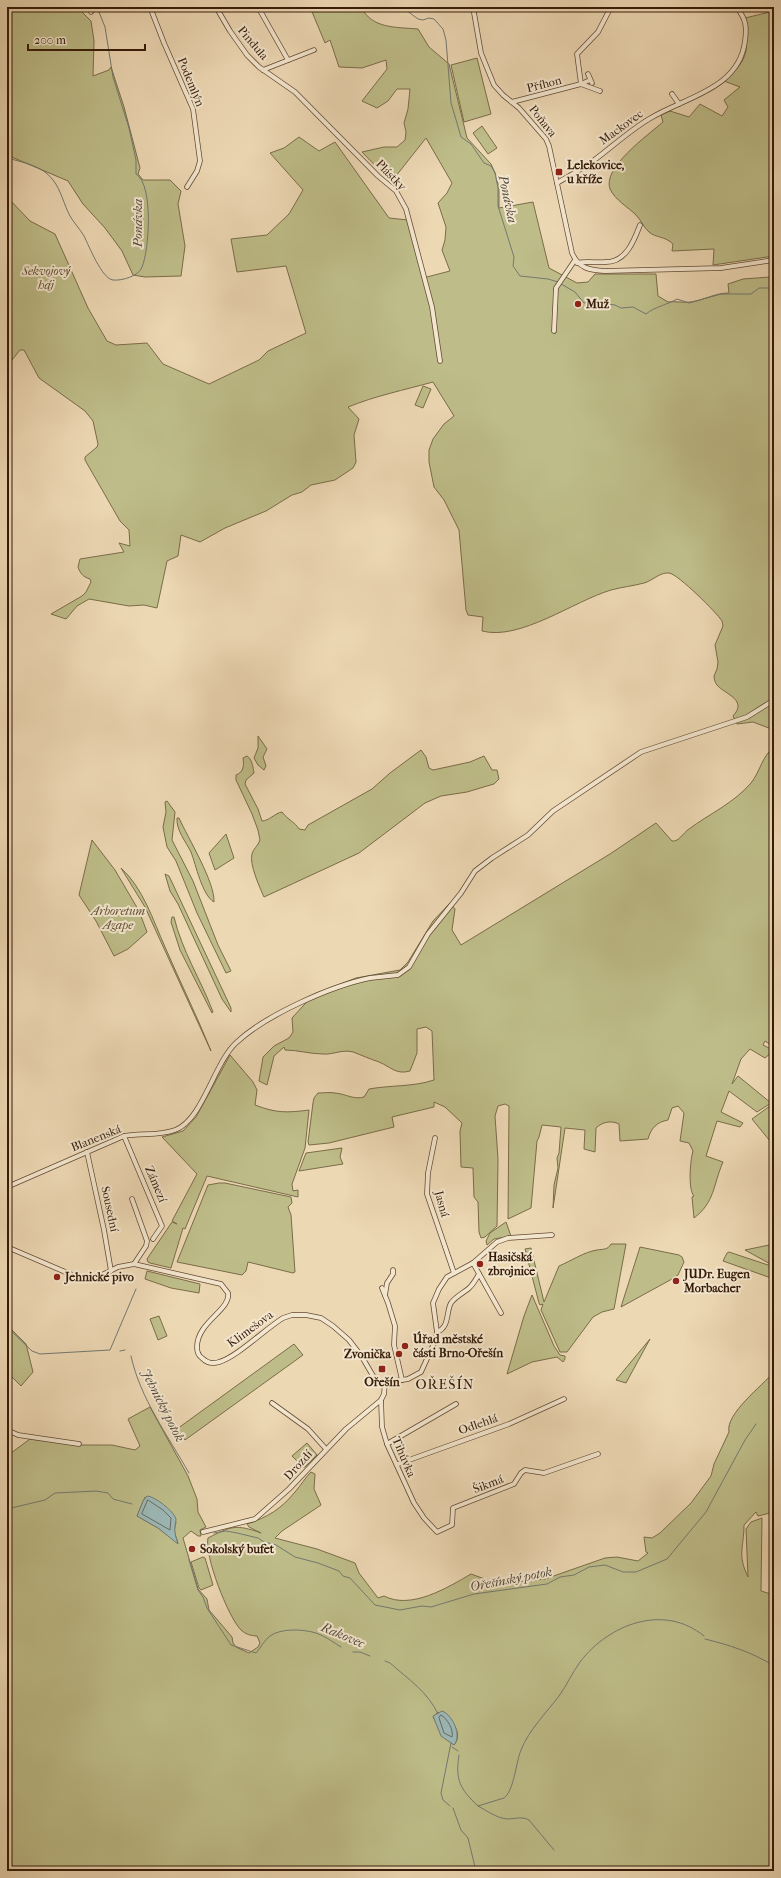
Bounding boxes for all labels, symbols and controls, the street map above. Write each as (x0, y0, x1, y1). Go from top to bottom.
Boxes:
street label: Pindula (235, 23, 271, 63)
scale bar (28, 26, 145, 52)
text: 200 m (34, 33, 66, 47)
street label: Podemlýn (175, 55, 207, 109)
street label: Příhon (525, 73, 563, 95)
street label: Poňava (526, 102, 560, 140)
street label: Mackovec (596, 106, 646, 148)
street label: Plástky (373, 157, 409, 194)
place label: Lelekovice, u kříže (566, 158, 625, 186)
marker: Lelekovice, u kříže (554, 167, 564, 177)
water label: Ponávka (495, 173, 520, 225)
water label: Ponávka (130, 199, 145, 248)
park label: Sekvojový háj (21, 264, 71, 292)
place label: Muž (585, 297, 610, 311)
marker: Muž (573, 299, 583, 309)
park label: Arboretum Agape (89, 904, 146, 932)
street label: Blanenská (69, 1121, 123, 1154)
street label: Zámezí (142, 1164, 170, 1205)
street label: Sousední (98, 1185, 122, 1234)
street label: Jasná (432, 1188, 452, 1219)
place label: Hasičská zbrojnice (487, 1250, 535, 1278)
marker: Hasičská zbrojnice (475, 1259, 485, 1269)
place label: JUDr. Eugen Morbacher (682, 1267, 751, 1295)
place label: Jehnické pivo (63, 1270, 134, 1285)
marker: Jehnické pivo (52, 1272, 62, 1282)
marker: JUDr. Eugen Morbacher (671, 1276, 681, 1286)
street label: Klimešova (224, 1307, 276, 1350)
place label: Úřad městské části Brno-Ořešín (412, 1331, 504, 1360)
marker: Úřad městské části Brno-Ořešín (400, 1341, 410, 1351)
place label: Zvonička (344, 1347, 391, 1361)
marker: Zvonička (394, 1349, 404, 1359)
marker: Ořešín (377, 1364, 387, 1374)
water label: Jehnický potok (138, 1366, 188, 1444)
place label: Ořešín (364, 1375, 401, 1389)
district label: OŘEŠÍN (416, 1375, 474, 1393)
street label: Odlehlá (456, 1411, 500, 1437)
street label: Tihůvka (389, 1435, 419, 1480)
street label: Drozdí (281, 1447, 315, 1483)
street label: Šikmá (470, 1471, 506, 1496)
place label: Sokolský bufet (200, 1542, 275, 1557)
marker: Sokolský bufet (187, 1544, 197, 1554)
water label: Ořešínský potok (469, 1564, 553, 1594)
water label: Rakovec (318, 1619, 368, 1651)

